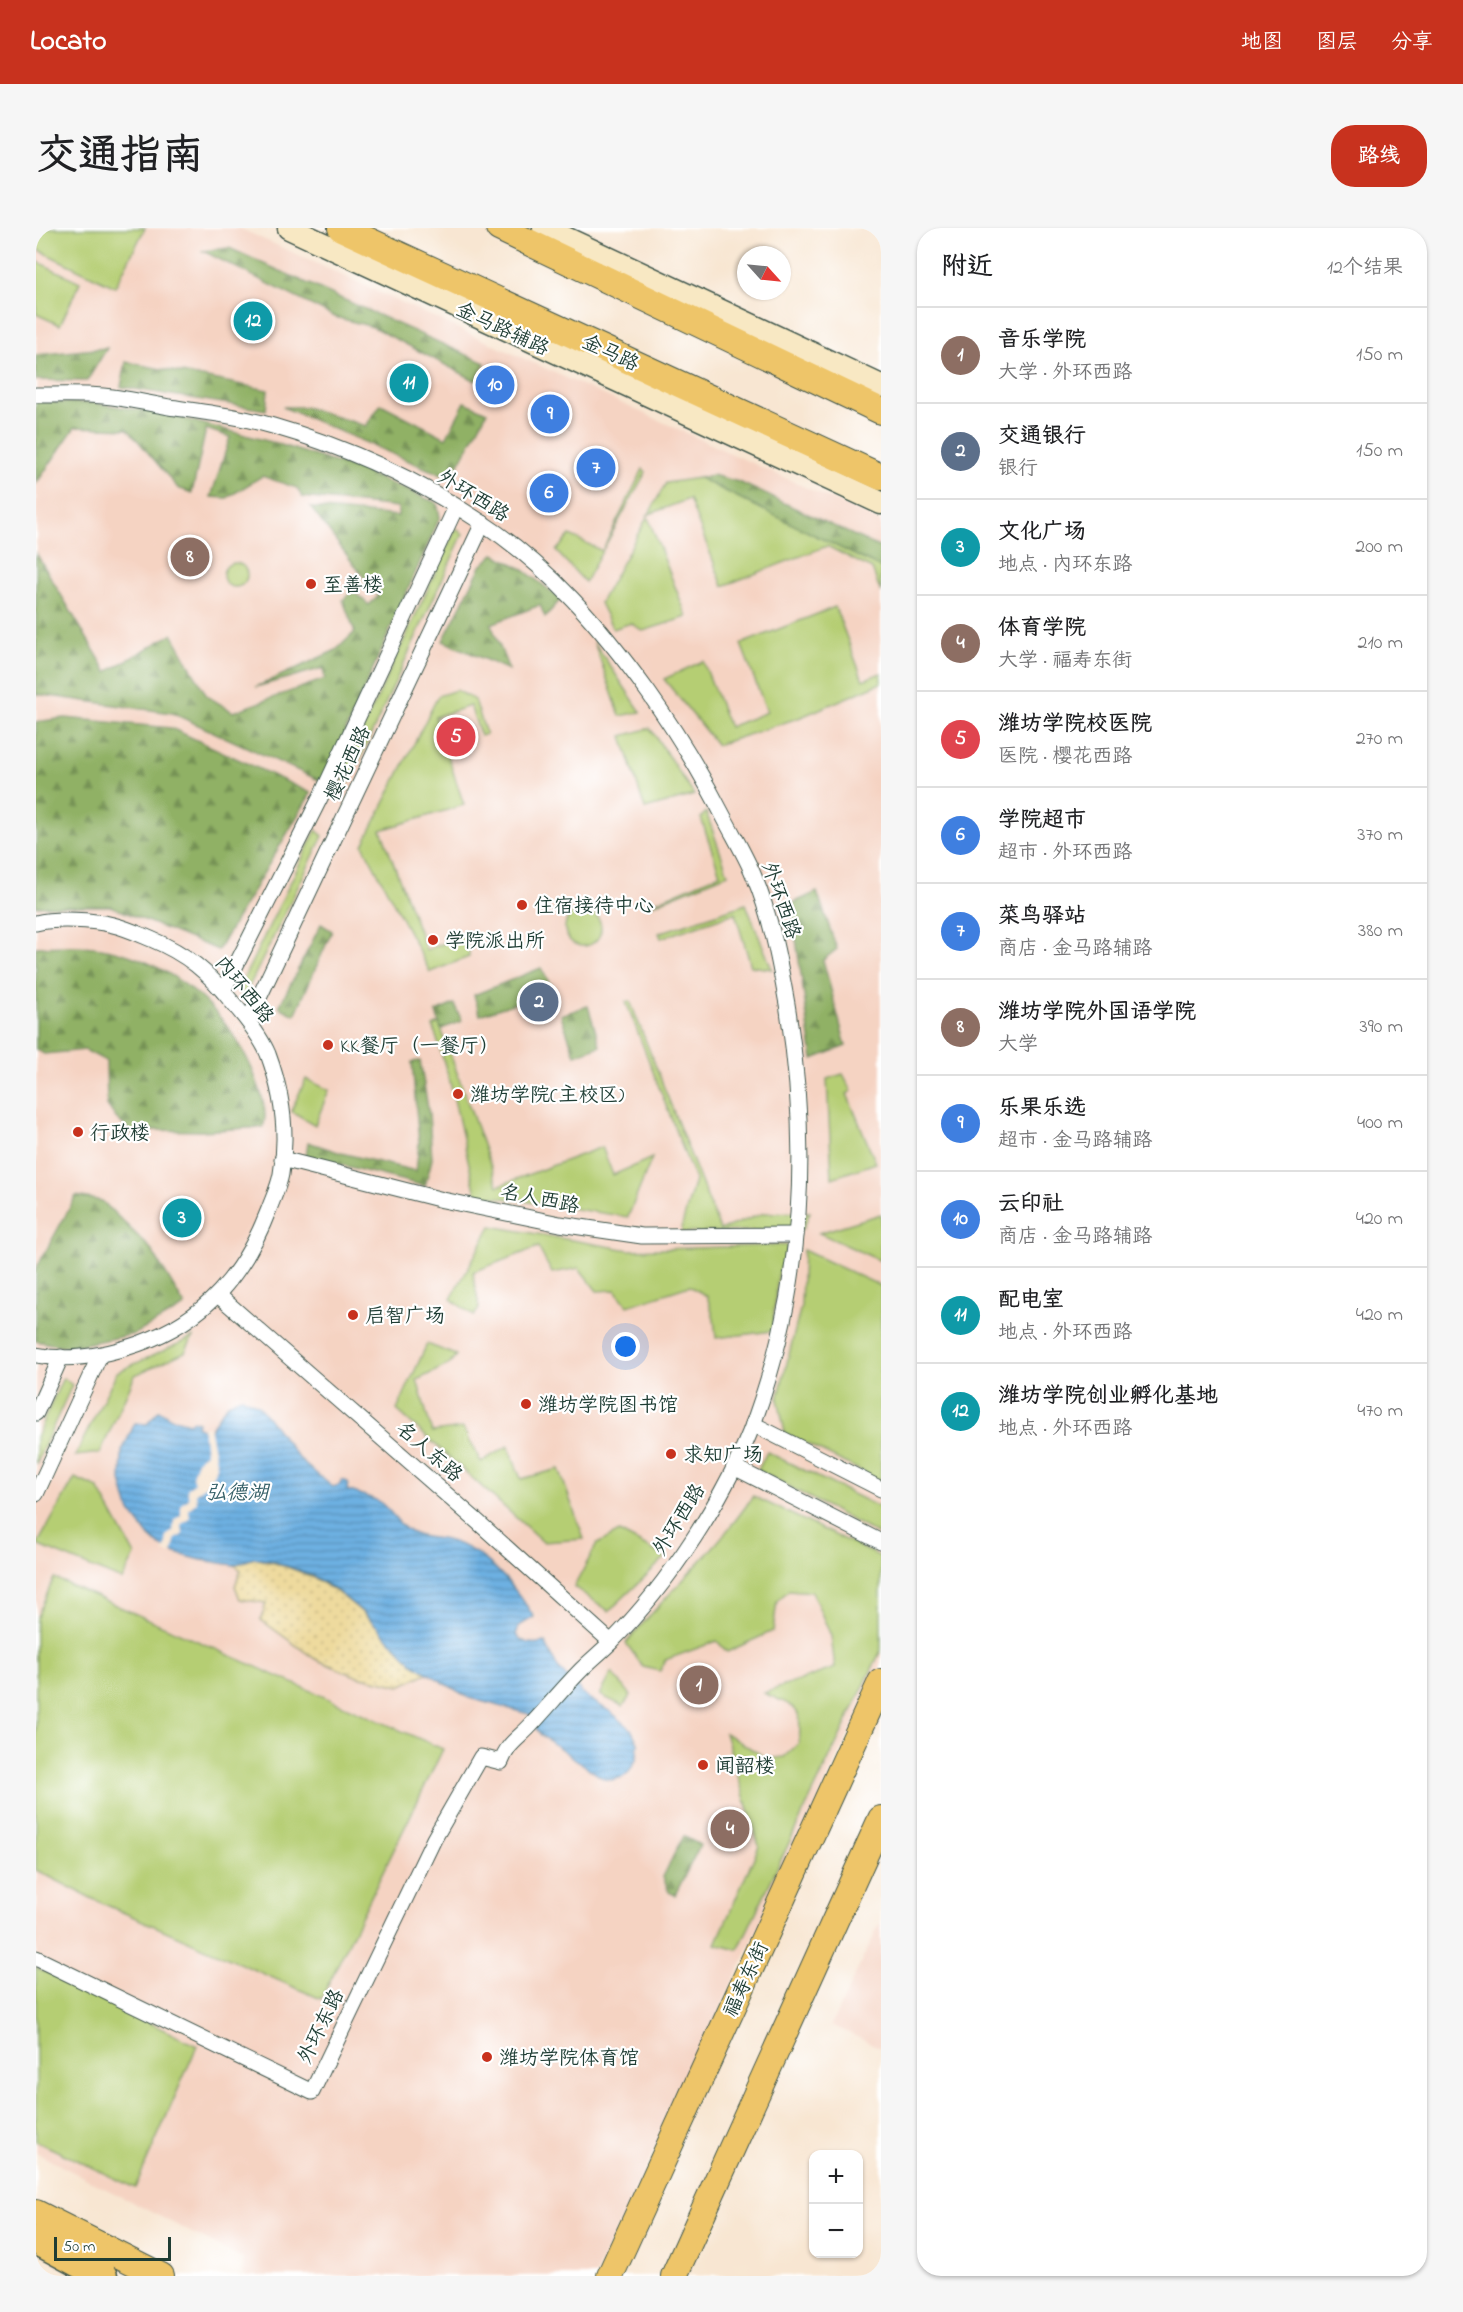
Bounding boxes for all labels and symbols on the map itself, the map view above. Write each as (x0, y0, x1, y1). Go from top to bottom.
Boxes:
north arrow (737, 246, 791, 300)
street label: 金马路辅路 (451, 296, 554, 365)
pin: 12 (234, 298, 272, 344)
street label: 金马路 (577, 328, 644, 381)
pin: 11 (390, 360, 428, 406)
pin: 10 (476, 362, 514, 408)
pin: 9 (530, 392, 570, 436)
pin: 7 (576, 446, 616, 490)
street label: 外环西路 (431, 464, 515, 531)
pin: 6 (530, 470, 568, 516)
pin: 8 (170, 534, 210, 580)
place label: 至善楼 (323, 572, 383, 601)
marker: 至善楼 (304, 577, 318, 591)
pin: 5 (436, 714, 476, 760)
street label: 樱花西路 (319, 721, 380, 806)
street label: 外环西路 (753, 858, 807, 944)
place label: 住宿接待中心 (534, 893, 654, 922)
marker: 住宿接待中心 (515, 898, 529, 912)
place label: 学院派出所 (445, 928, 545, 957)
marker: 学院派出所 (426, 933, 440, 947)
street label: 内环西路 (207, 950, 280, 1032)
pin: 2 (520, 980, 558, 1024)
place label: KK餐厅（一餐厅） (340, 1033, 499, 1062)
marker: KK餐厅（一餐厅） (321, 1038, 335, 1052)
place label: 潍坊学院(主校区) (470, 1082, 624, 1111)
marker: 潍坊学院(主校区) (451, 1087, 465, 1101)
place label: 行政楼 (90, 1120, 150, 1149)
marker: 行政楼 (71, 1125, 85, 1139)
street label: 名人西路 (497, 1179, 583, 1223)
pin: 3 (162, 1196, 202, 1240)
place label: 启智广场 (365, 1303, 445, 1332)
marker: 启智广场 (346, 1308, 360, 1322)
your location (611, 1332, 640, 1361)
place label: 潍坊学院图书馆 (538, 1392, 678, 1421)
marker: 潍坊学院图书馆 (519, 1397, 533, 1411)
street label: 名人东路 (389, 1416, 469, 1491)
place label: 求知广场 (683, 1442, 763, 1471)
marker: 求知广场 (664, 1447, 678, 1461)
street label: 外环西路 (647, 1478, 714, 1562)
water label: 弘德湖 (206, 1479, 270, 1509)
pin: 1 (680, 1662, 718, 1708)
place label: 闻韶楼 (715, 1753, 775, 1782)
marker: 闻韶楼 (696, 1758, 710, 1772)
pin: 4 (710, 1806, 750, 1852)
street label: 福寿东街 (717, 1938, 777, 2022)
street label: 外环东路 (292, 1984, 353, 2069)
place label: 潍坊学院体育馆 (499, 2045, 639, 2074)
marker: 潍坊学院体育馆 (480, 2050, 494, 2064)
scale bar (54, 2234, 171, 2262)

